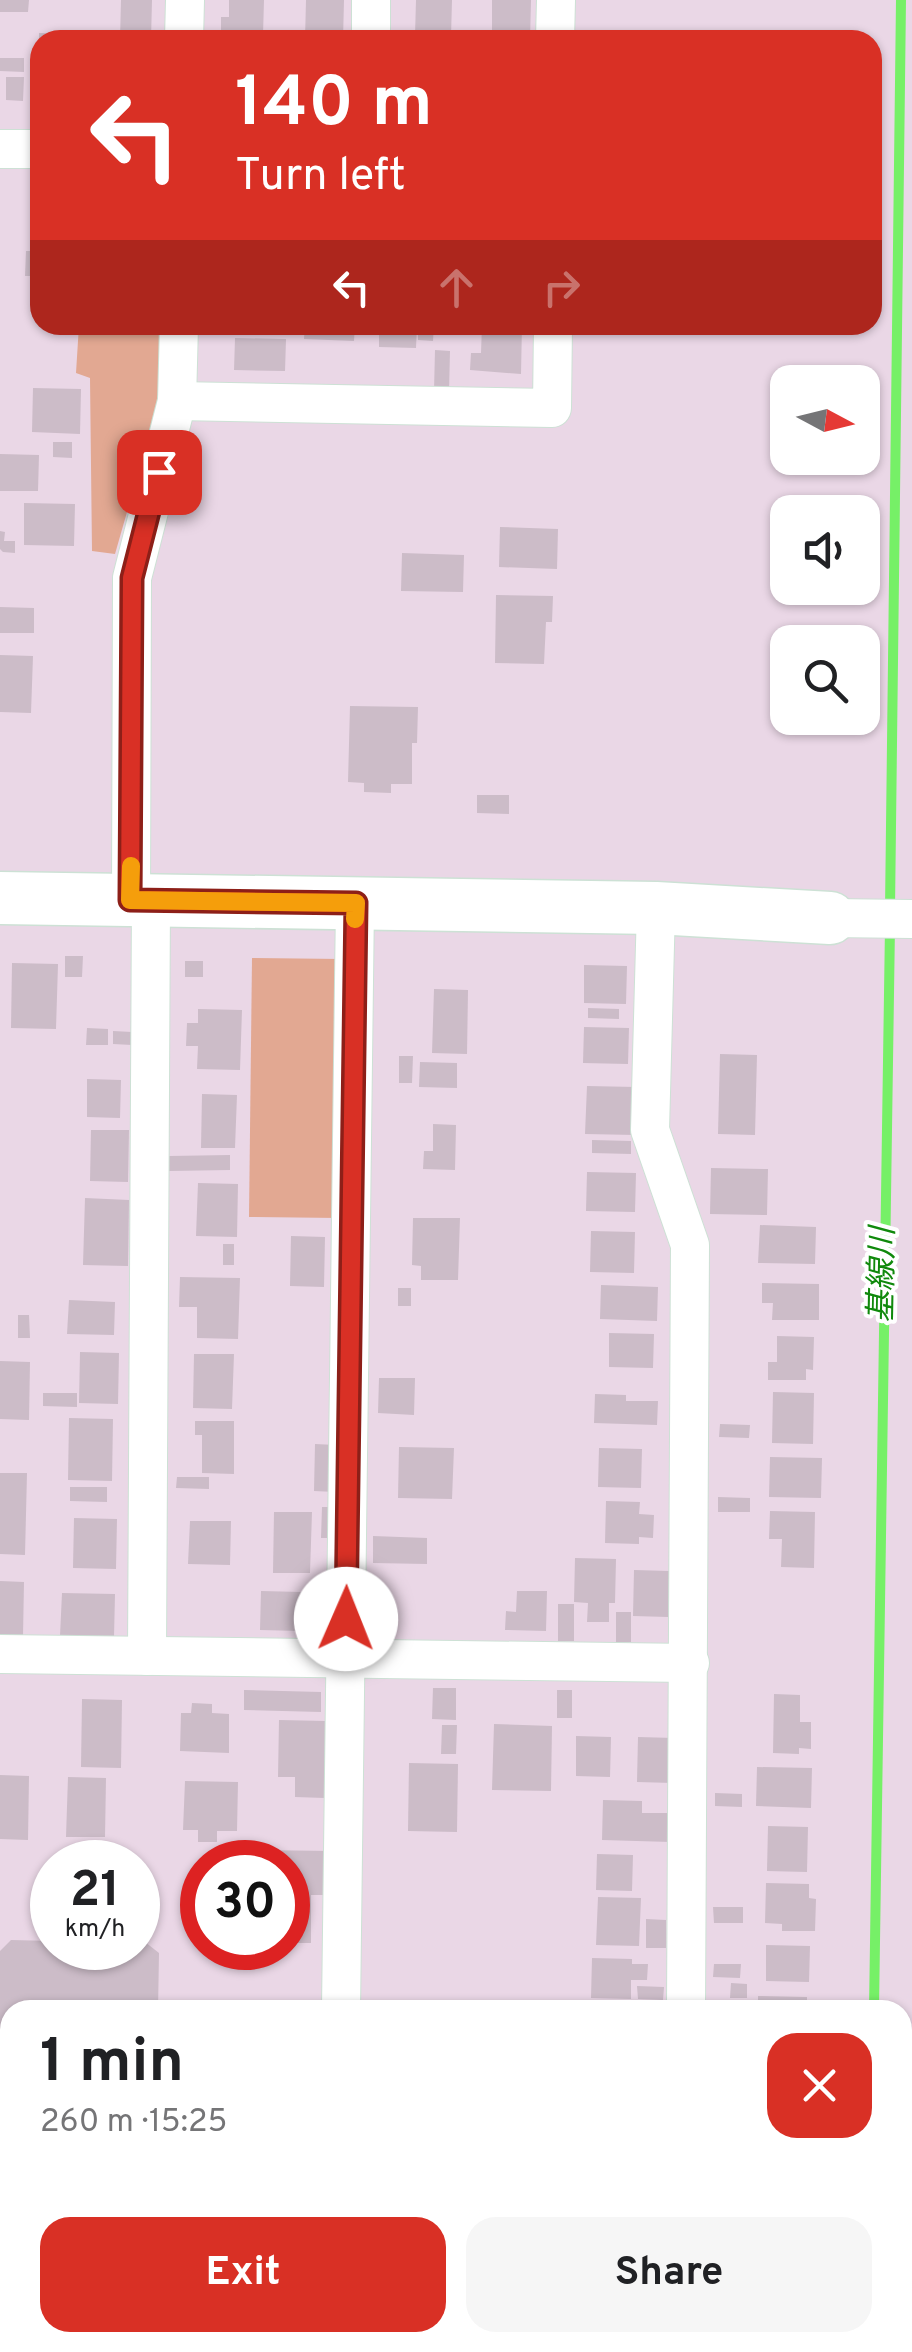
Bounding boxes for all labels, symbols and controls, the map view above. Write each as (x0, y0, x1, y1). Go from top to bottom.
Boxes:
text: 140 m (235, 62, 433, 151)
icon: left (70, 70, 200, 200)
text: Turn left (235, 149, 406, 206)
icon: left (324, 260, 379, 315)
icon: ahead (429, 260, 484, 315)
icon: right (534, 260, 589, 315)
north arrow (770, 365, 880, 475)
map controls (770, 365, 880, 735)
pin (117, 430, 202, 515)
icon: arrive (132, 445, 187, 500)
button: sound (770, 495, 880, 605)
button: search (770, 625, 880, 735)
water label: 基線川 (863, 1224, 905, 1323)
position arrow (294, 1567, 398, 1671)
speed limit sign: 30 (180, 1840, 310, 1970)
text: 21 (70, 1861, 120, 1924)
text: km/h (65, 1914, 125, 1946)
text: 1 min (40, 2027, 184, 2103)
button: close (767, 2033, 872, 2138)
text: 260 m · 15:25 (40, 2103, 227, 2143)
button: Exit (40, 2217, 446, 2332)
button: Share (466, 2217, 872, 2332)

